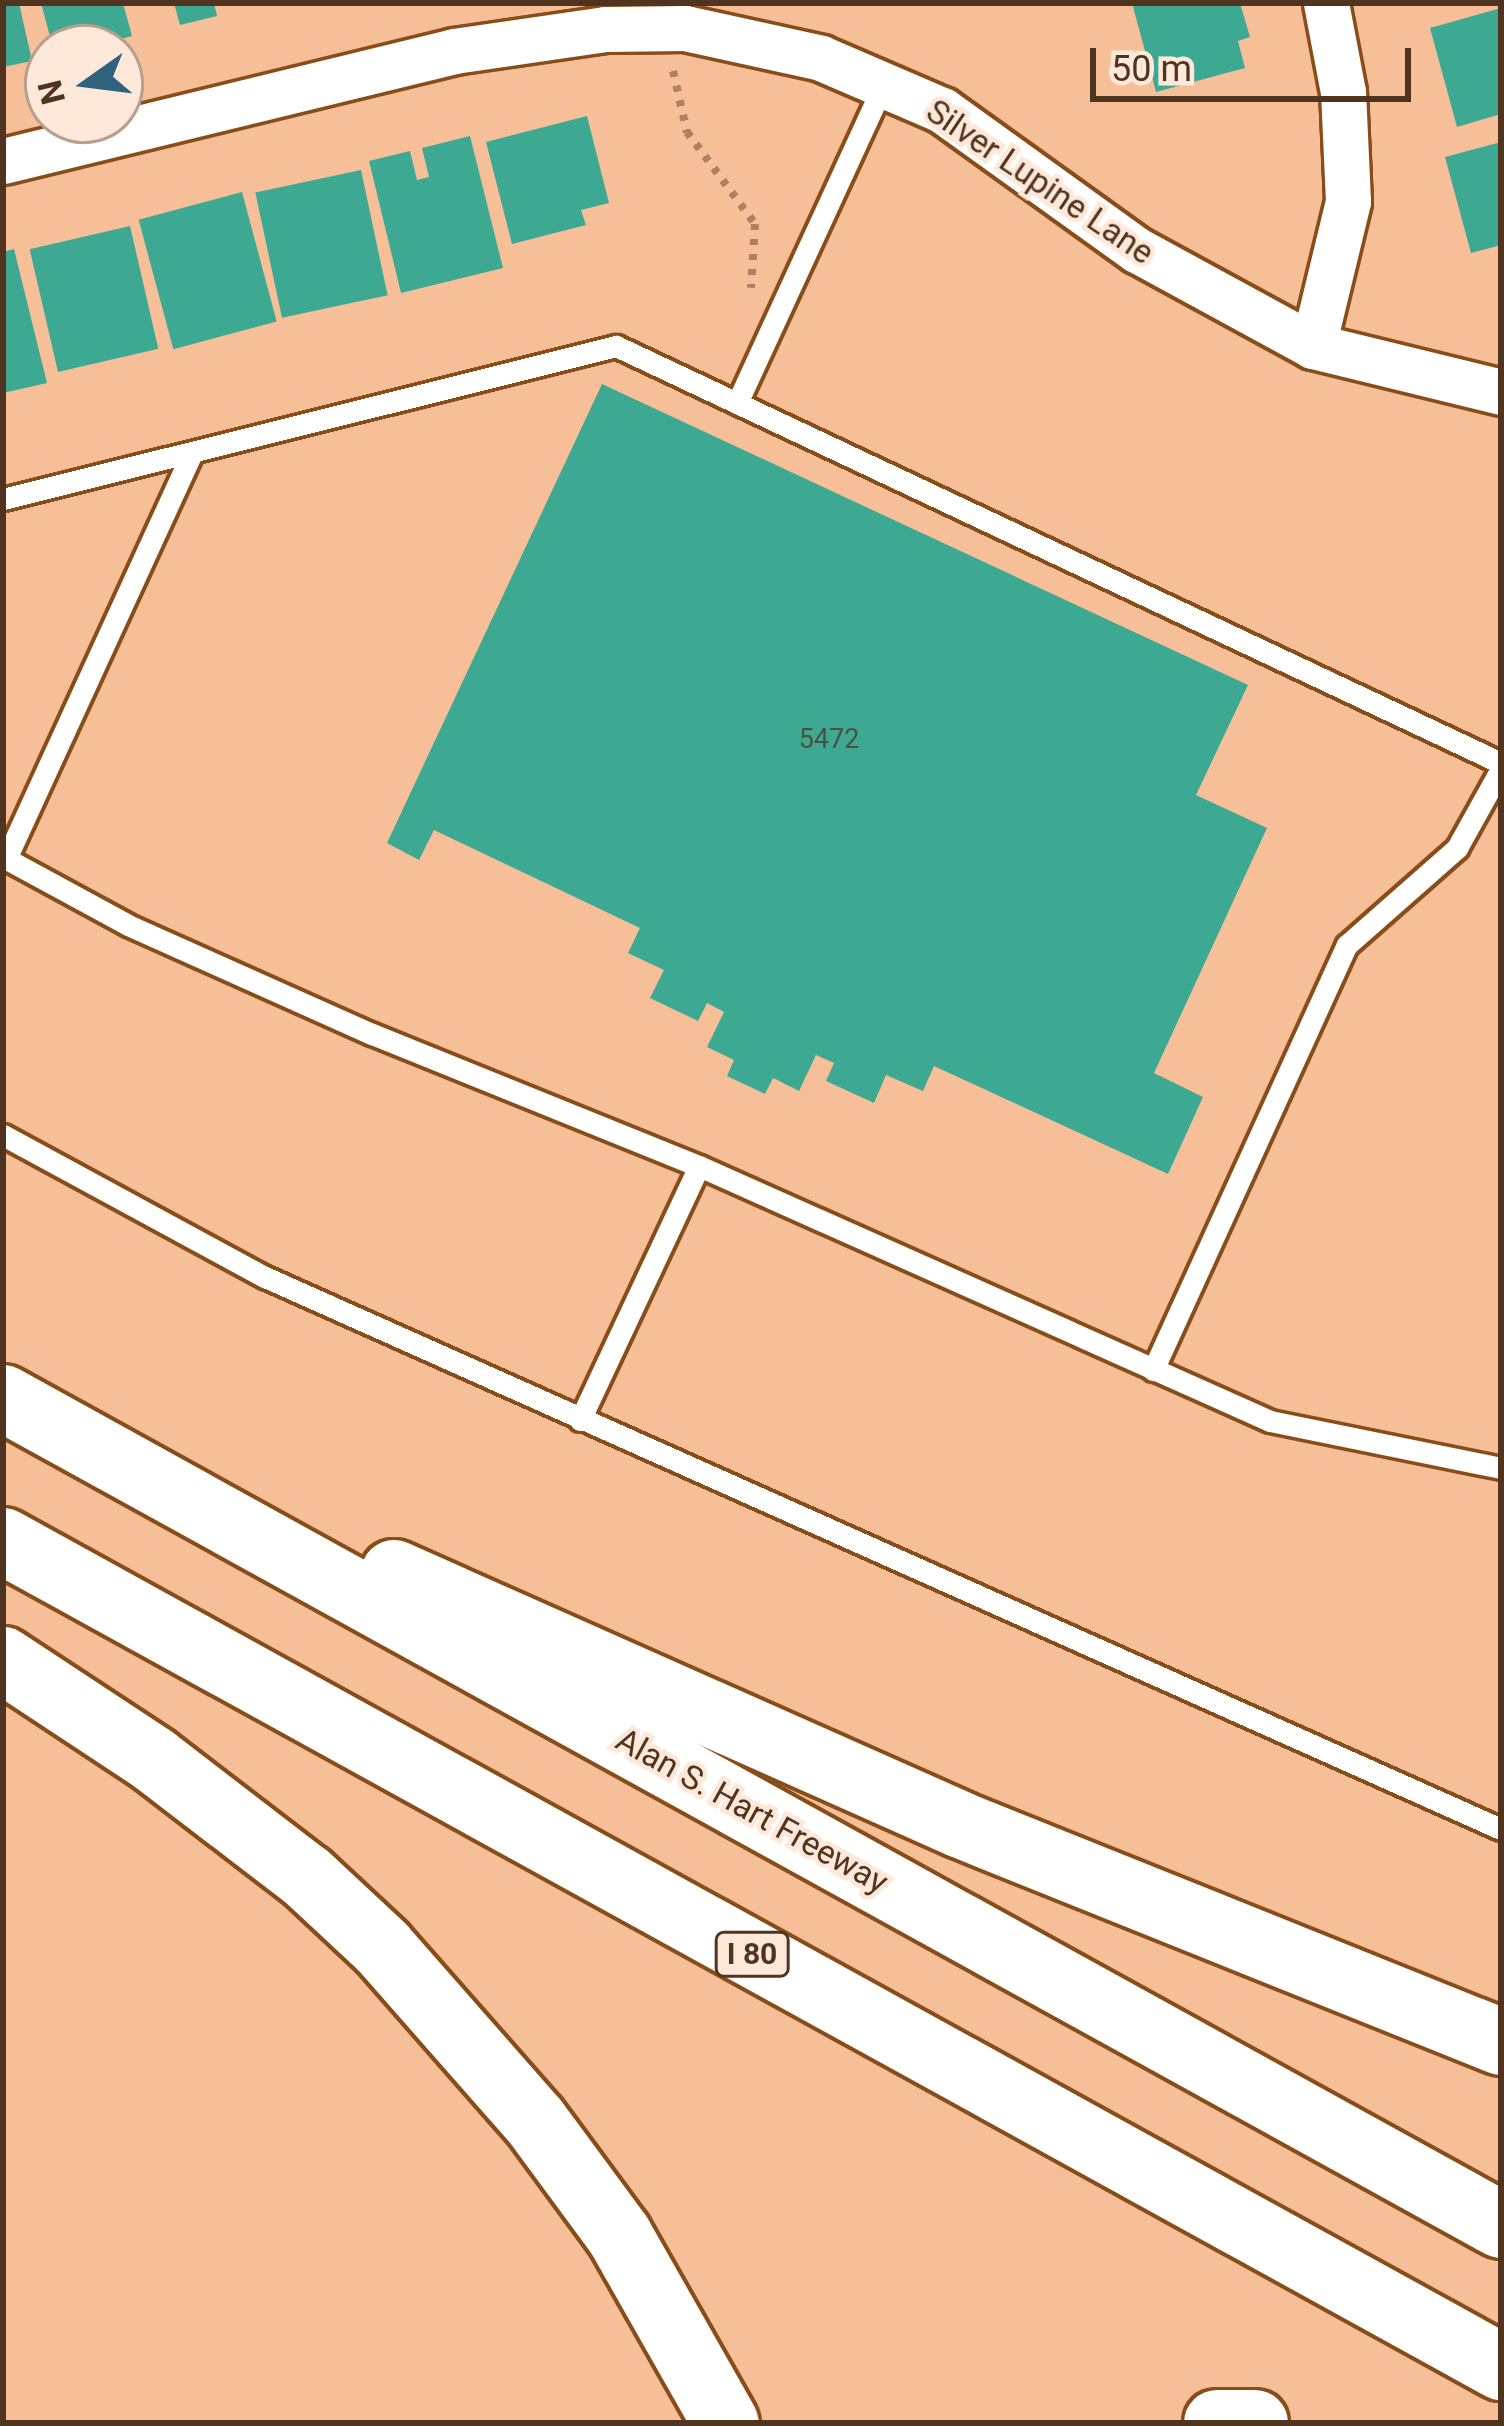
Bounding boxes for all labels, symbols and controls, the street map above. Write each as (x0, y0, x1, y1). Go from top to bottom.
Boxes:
north arrow (24, 24, 144, 144)
scale bar (1096, 24, 1417, 98)
text: 50 m (1111, 48, 1192, 90)
text: N (30, 76, 73, 108)
street label: Silver Lupine Lane (919, 91, 1161, 273)
house number: 5472 (799, 724, 859, 756)
street label: Alan S. Hart Freeway (609, 1720, 895, 1902)
road number: I 80 (713, 1930, 791, 1978)

